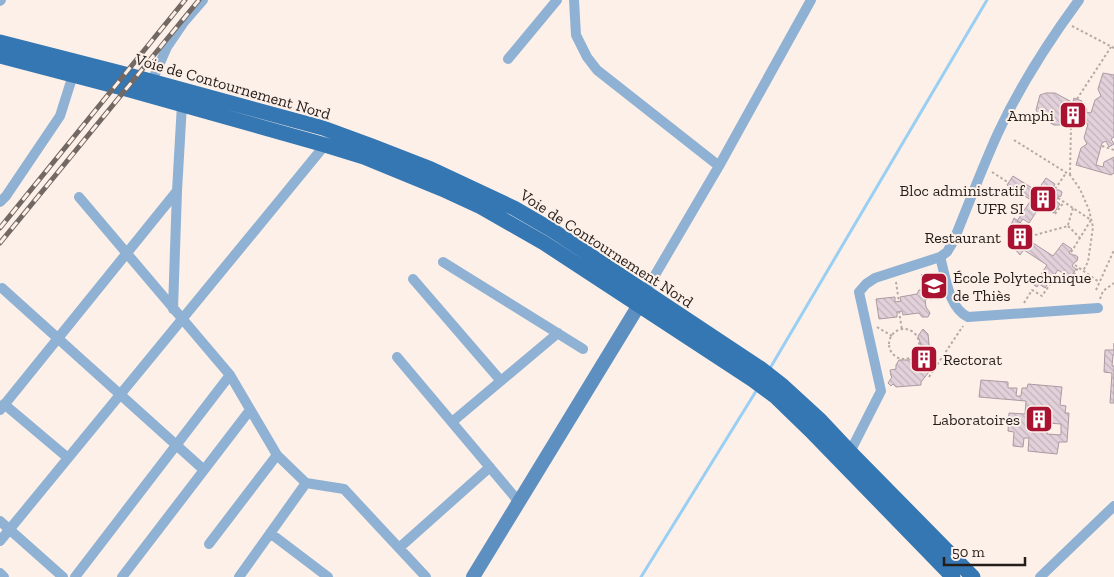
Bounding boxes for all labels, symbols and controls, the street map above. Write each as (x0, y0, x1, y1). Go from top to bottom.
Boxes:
street label: Voie de Contournement Nord (132, 49, 333, 124)
building icon: Amphi (1058, 100, 1088, 130)
place label: Amphi (1008, 106, 1055, 125)
place label: Bloc administratif UFR SI (900, 181, 1026, 218)
building icon: Bloc administratif UFR SI (1028, 184, 1058, 214)
street label: Voie de Contournement Nord (516, 185, 697, 312)
building icon: Restaurant (1005, 222, 1035, 252)
place label: Restaurant (925, 228, 1001, 247)
place label: École Polytechnique de Thiès (953, 268, 1091, 305)
school or university icon: École Polytechnique de Thiès (919, 271, 949, 301)
building icon: Rectorat (909, 344, 939, 374)
place label: Rectorat (943, 350, 1002, 369)
building icon: Laboratoires (1024, 404, 1054, 434)
place label: Laboratoires (932, 410, 1020, 429)
scale bar (944, 534, 1025, 566)
text: 50 m (952, 543, 985, 561)

